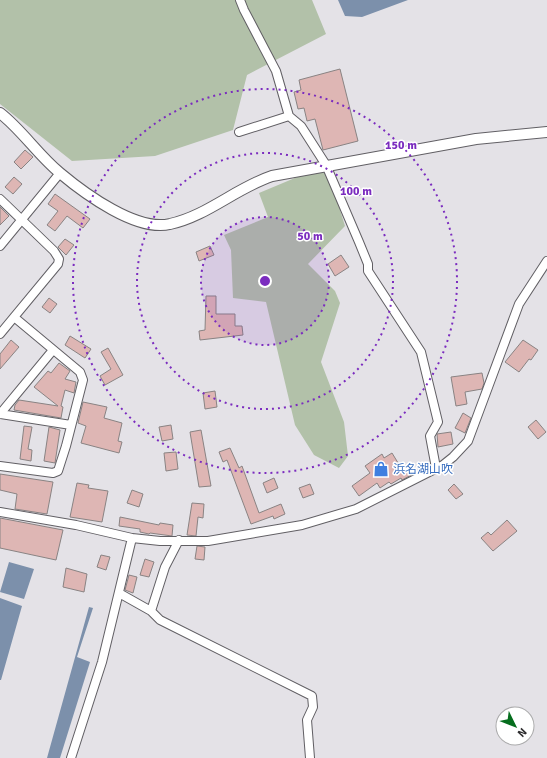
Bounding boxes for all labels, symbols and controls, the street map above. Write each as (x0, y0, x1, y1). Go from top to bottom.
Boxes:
text: 150 m (385, 138, 417, 153)
text: 100 m (340, 184, 372, 199)
text: 50 m (297, 229, 323, 244)
centre of rings (258, 274, 272, 288)
shop icon: 浜名湖山吹 (372, 460, 390, 478)
place label: 浜名湖山吹 (393, 462, 453, 477)
north arrow (495, 706, 535, 746)
text: N (515, 725, 529, 740)

